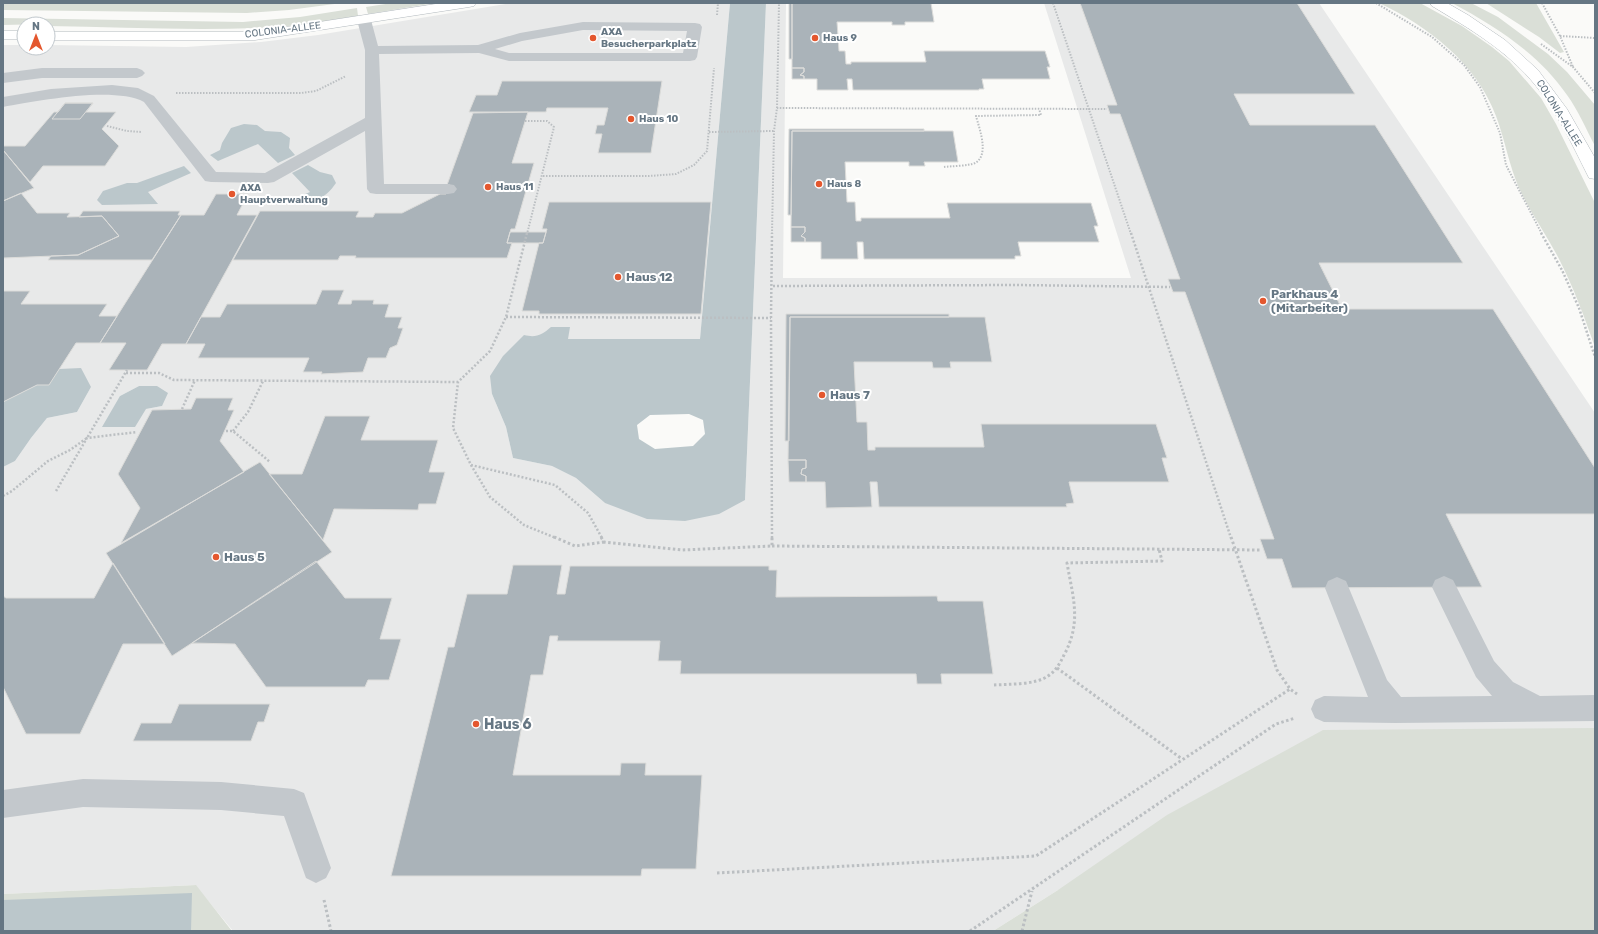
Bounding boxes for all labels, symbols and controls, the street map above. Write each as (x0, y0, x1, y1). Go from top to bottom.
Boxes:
north arrow (16, 16, 56, 56)
street label: COLONIA-ALLEE (244, 19, 322, 41)
text: N (32, 20, 40, 33)
place label: AXA Besucherparkplatz (601, 26, 697, 50)
place label: Haus 9 (823, 32, 857, 44)
marker: AXA Besucherparkplatz (588, 33, 598, 43)
marker: Haus 9 (810, 33, 820, 43)
street label: COLONIA-ALLEE (1534, 77, 1584, 149)
place label: Haus 10 (639, 113, 678, 125)
marker: Haus 10 (626, 114, 636, 124)
place label: Haus 8 (827, 178, 861, 190)
marker: Haus 8 (814, 179, 824, 189)
place label: Haus 11 (496, 181, 533, 193)
place label: AXA Hauptverwaltung (240, 182, 328, 206)
marker: Haus 11 (483, 182, 493, 192)
marker: AXA Hauptverwaltung (227, 189, 237, 199)
place label: Haus 12 (626, 270, 673, 284)
marker: Haus 12 (613, 272, 623, 282)
place label: Parkhaus 4 (Mitarbeiter) (1271, 287, 1348, 315)
marker: Parkhaus 4 (Mitarbeiter) (1258, 296, 1268, 306)
place label: Haus 7 (830, 388, 870, 402)
marker: Haus 7 (817, 390, 827, 400)
place label: Haus 5 (224, 550, 265, 564)
marker: Haus 5 (211, 552, 221, 562)
place label: Haus 6 (484, 716, 532, 733)
marker: Haus 6 (471, 719, 481, 729)

